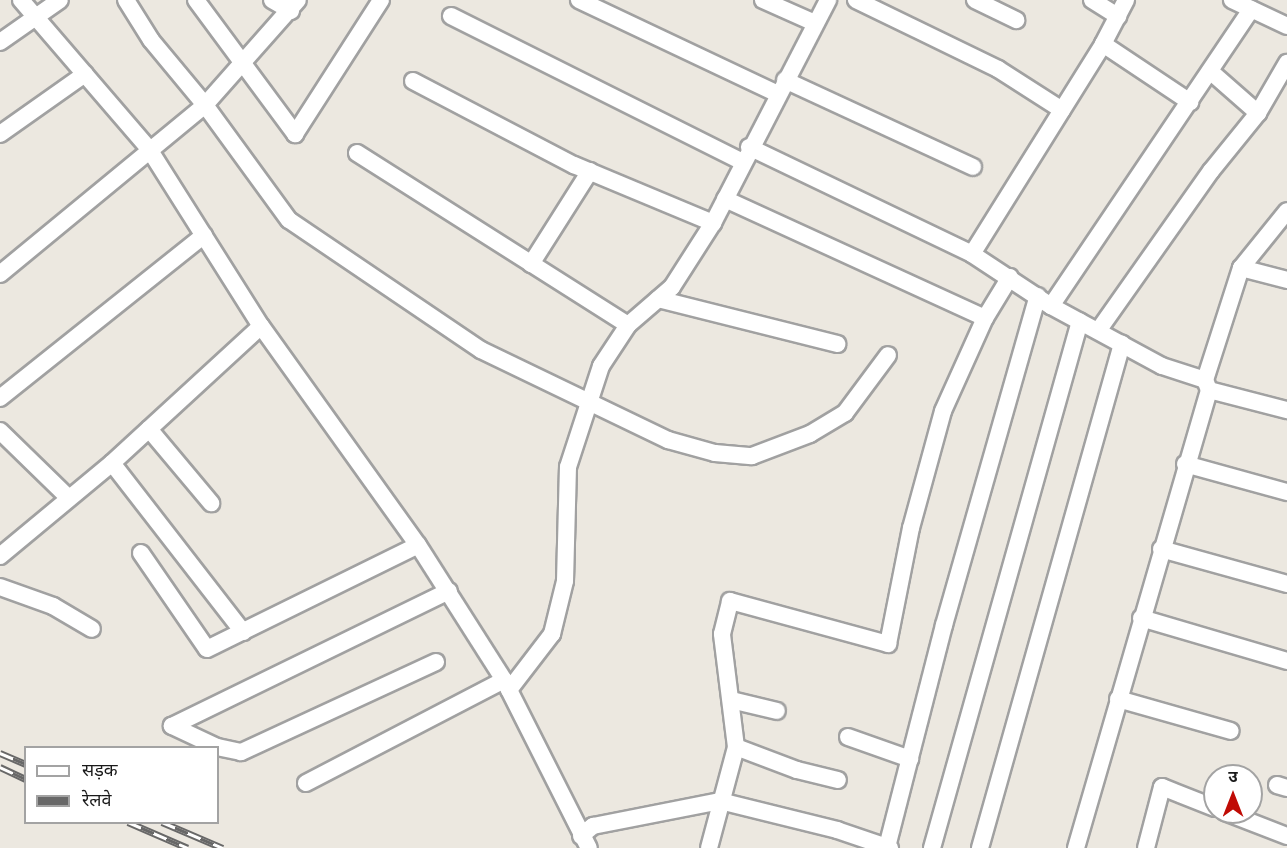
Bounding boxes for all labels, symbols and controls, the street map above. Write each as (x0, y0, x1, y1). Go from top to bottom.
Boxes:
legend (24, 746, 219, 824)
text: सड़क (82, 760, 118, 781)
north arrow (1203, 764, 1263, 824)
text: उ (1228, 768, 1238, 787)
text: रेलवे (82, 790, 112, 811)

